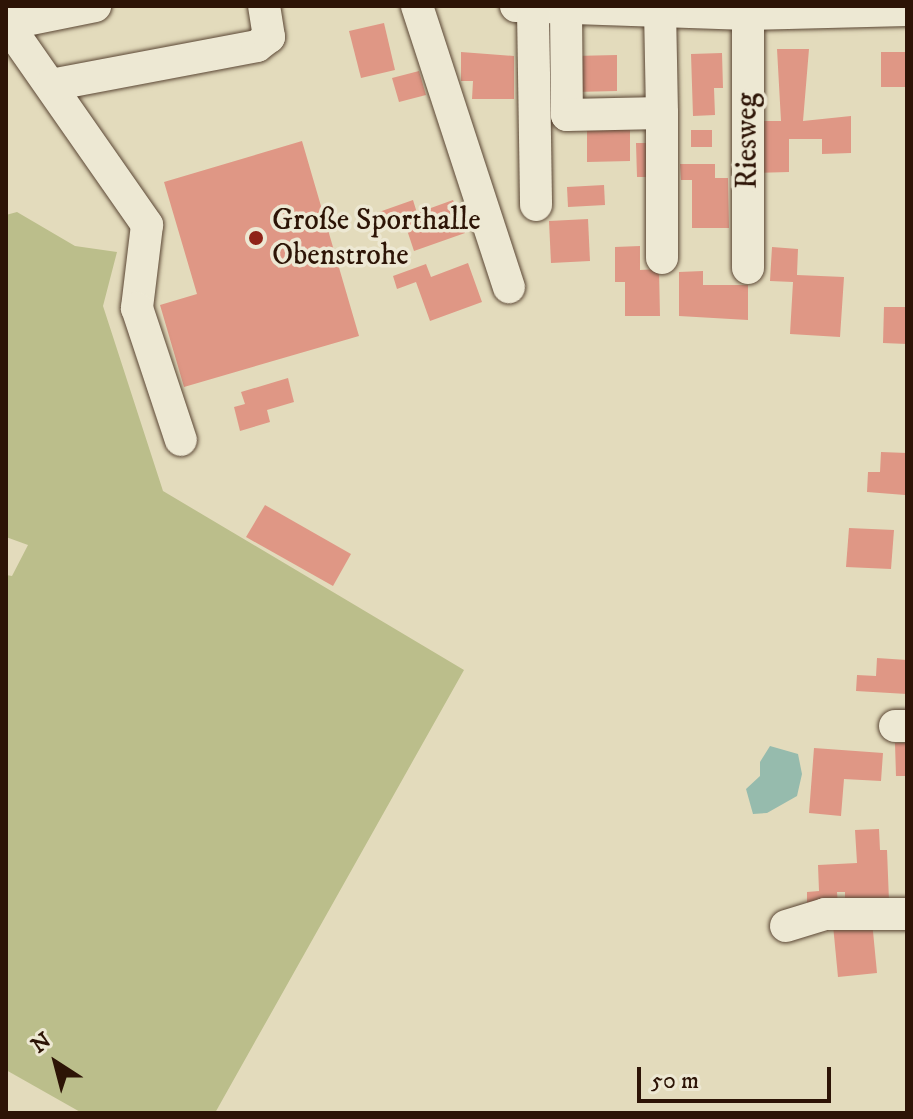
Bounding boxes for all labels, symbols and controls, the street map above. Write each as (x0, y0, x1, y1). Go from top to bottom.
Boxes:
street label: Riesweg (730, 93, 766, 189)
place label: Große Sporthalle Obenstrohe (272, 203, 481, 274)
marker: Große Sporthalle Obenstrohe (247, 229, 265, 247)
north arrow (16, 1023, 96, 1103)
text: N (26, 1027, 57, 1059)
scale bar (641, 1051, 835, 1101)
text: 50 m (651, 1066, 699, 1096)

